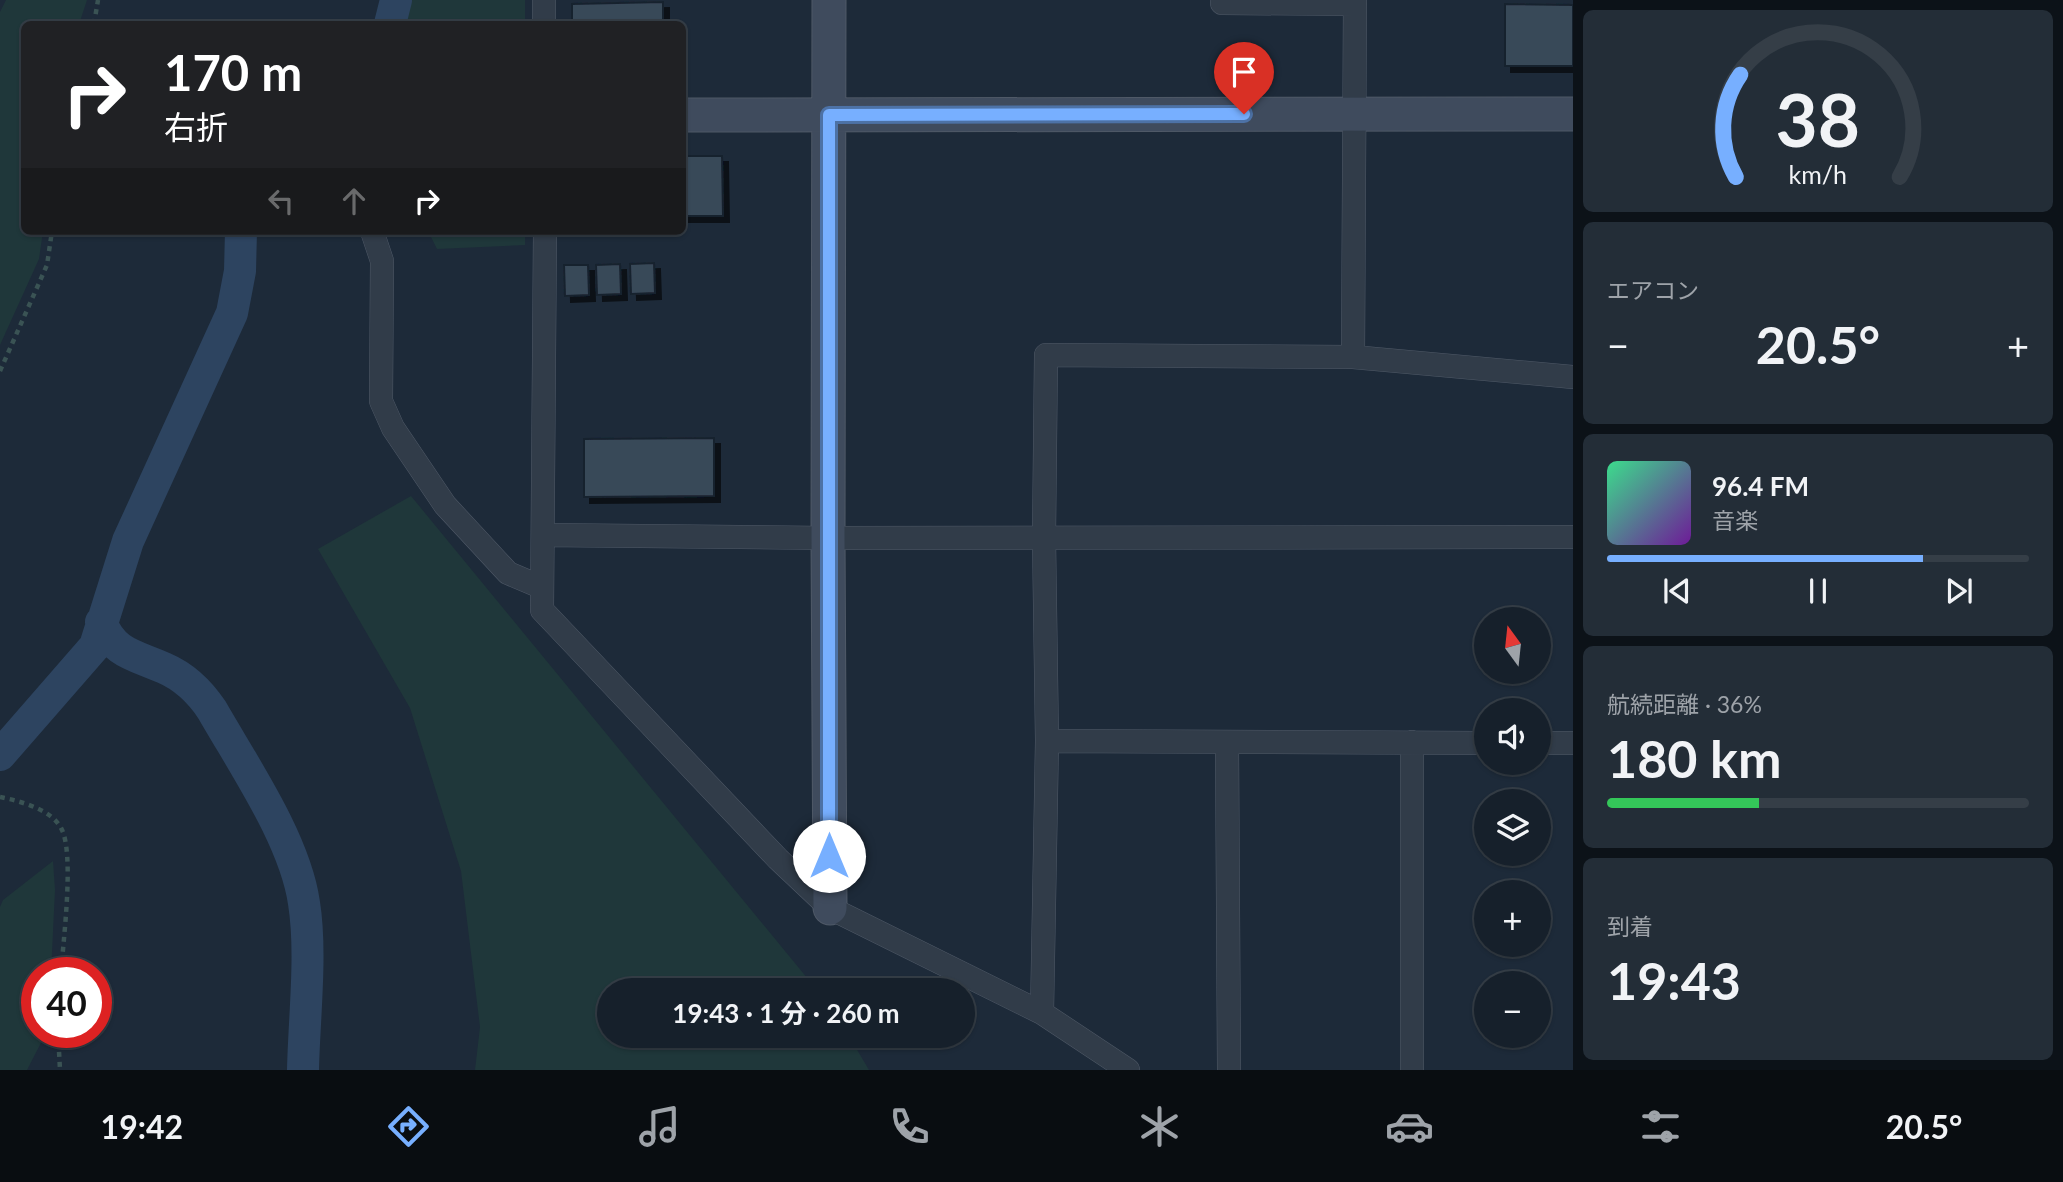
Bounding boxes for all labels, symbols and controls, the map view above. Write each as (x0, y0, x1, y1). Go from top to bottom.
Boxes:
pin (1214, 42, 1274, 114)
text: 170 m (164, 43, 302, 101)
icon: right (49, 49, 140, 140)
icon: arrive (1225, 53, 1263, 91)
text: 38 (1776, 75, 1860, 163)
text: 右折 (164, 107, 228, 146)
text: km/h (1789, 159, 1847, 189)
icon: left (262, 182, 300, 220)
icon: ahead (335, 182, 373, 220)
icon: right (408, 182, 446, 220)
text: エアコン (1607, 276, 1699, 304)
text: 20.5° (1756, 313, 1880, 375)
text: − (1607, 322, 1629, 368)
text: + (2007, 322, 2029, 368)
text: 96.4 FM (1712, 470, 1809, 502)
text: 音楽 (1712, 506, 1758, 534)
icon: previous (1658, 572, 1696, 610)
icon: pause (1799, 572, 1837, 610)
icon: next (1940, 572, 1978, 610)
north arrow (1474, 607, 1550, 684)
map controls (1474, 607, 1551, 1048)
text: 航続距離 · 36% (1607, 690, 1762, 718)
button: sound (1474, 698, 1551, 775)
text: 180 km (1607, 727, 1781, 789)
button: layers (1474, 789, 1551, 866)
position arrow (792, 819, 866, 893)
button: + (1474, 880, 1551, 957)
text: 到着 (1607, 912, 1653, 940)
text: 19:43 (1607, 949, 1741, 1011)
speed limit sign: 40 (21, 957, 112, 1048)
button: − (1474, 971, 1551, 1048)
text: 19:43 · 1 分 · 260 m (672, 997, 900, 1029)
icon: directions (384, 1102, 433, 1151)
icon: music (635, 1102, 684, 1151)
icon: phone (885, 1102, 934, 1151)
icon: climate (1135, 1102, 1184, 1151)
icon: car (1385, 1102, 1434, 1151)
icon: filters (1636, 1102, 1685, 1151)
text: 19:42 (101, 1107, 183, 1146)
text: 20.5° (1886, 1107, 1962, 1146)

